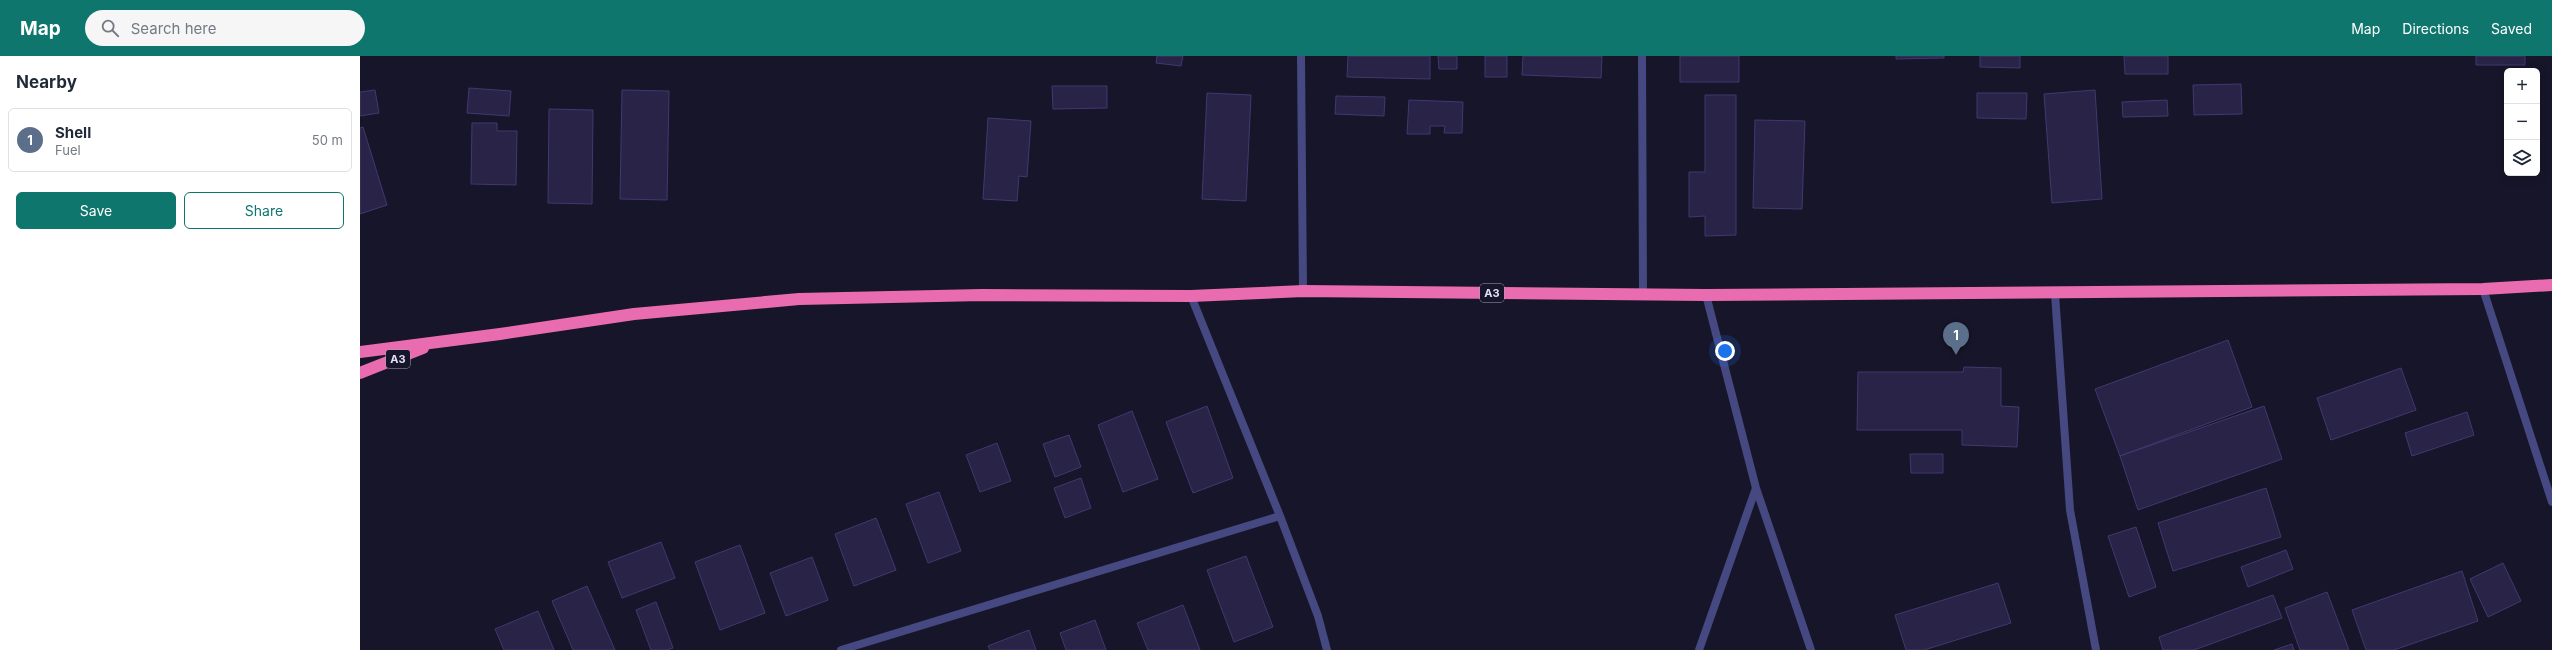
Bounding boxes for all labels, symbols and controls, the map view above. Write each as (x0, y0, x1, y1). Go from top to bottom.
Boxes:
search box (85, 10, 365, 46)
text: Map (20, 17, 61, 40)
icon: search (99, 17, 121, 39)
text: Search here (131, 19, 216, 38)
text: Map (2351, 20, 2380, 37)
text: Directions (2402, 20, 2469, 37)
text: Saved (2491, 20, 2532, 37)
map controls (2504, 68, 2540, 176)
button: + (2504, 68, 2540, 104)
text: Nearby (16, 72, 77, 92)
button: − (2504, 104, 2540, 140)
text: Shell (55, 123, 91, 142)
text: 1 (27, 132, 33, 148)
text: 50 m (312, 132, 343, 148)
button: layers (2504, 140, 2540, 176)
text: Fuel (55, 142, 81, 158)
button: Save (16, 192, 176, 229)
button: Share (184, 192, 344, 229)
road number: A3 (1480, 284, 1504, 302)
pin: 1 (1943, 322, 1969, 355)
your location (1715, 341, 1735, 361)
road number: A3 (386, 350, 410, 368)

